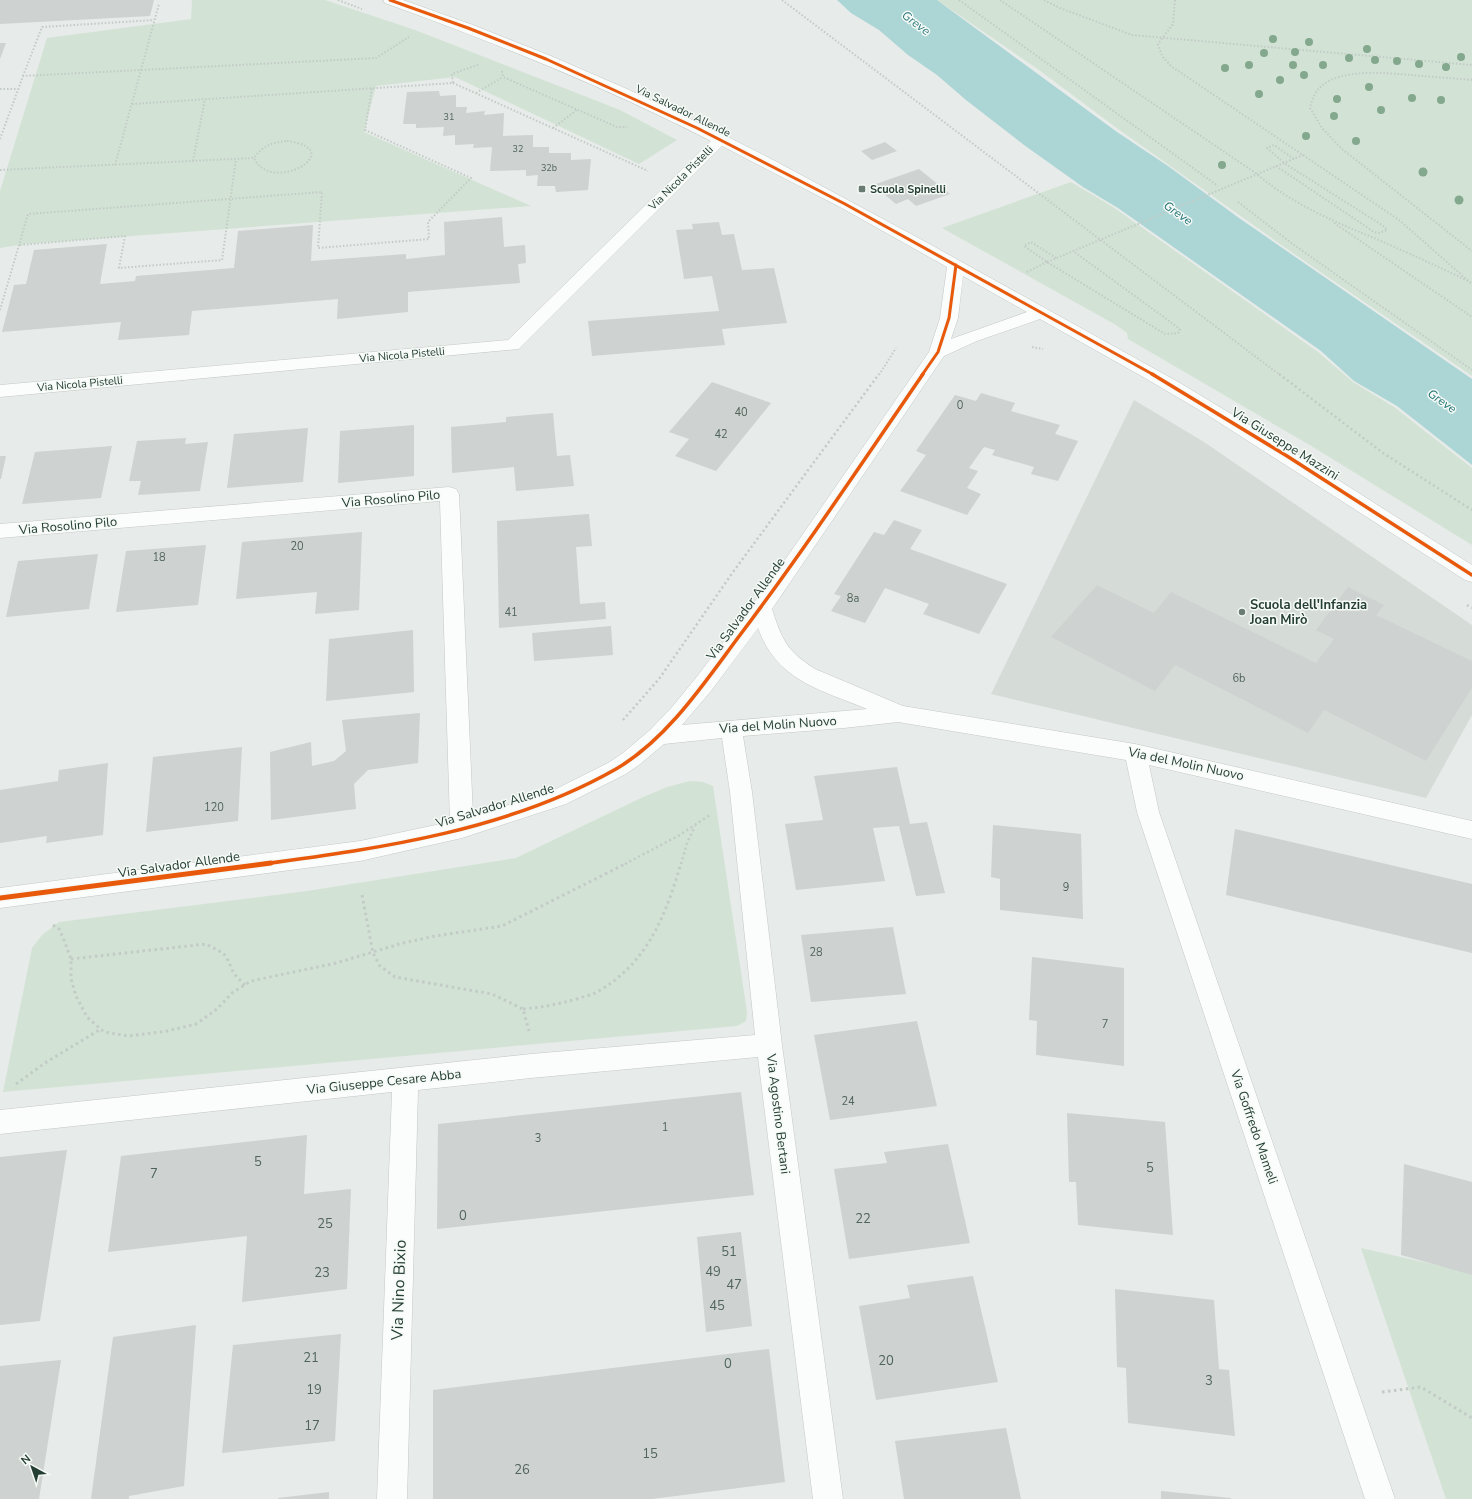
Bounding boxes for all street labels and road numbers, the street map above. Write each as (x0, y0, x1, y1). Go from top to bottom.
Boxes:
street label: Via Salvador Allende (632, 81, 733, 141)
street label: Via Nicola Pistelli (645, 142, 717, 214)
street label: Via Nicola Pistelli (358, 344, 445, 366)
street label: Via Nicola Pistelli (36, 373, 123, 395)
street label: Via Giuseppe Mazzini (1227, 403, 1342, 484)
street label: Via Rosolino Pilo (340, 486, 441, 512)
street label: Via Rosolino Pilo (17, 513, 118, 539)
street label: Via Salvador Allende (702, 554, 789, 665)
street label: Via del Molin Nuovo (718, 712, 837, 738)
street label: Via del Molin Nuovo (1126, 743, 1245, 785)
street label: Via Salvador Allende (433, 779, 556, 833)
street label: Via Salvador Allende (116, 848, 241, 883)
street label: Via Agostino Bertani (762, 1052, 794, 1175)
street label: Via Giuseppe Cesare Abba (305, 1065, 462, 1099)
street label: Via Goffredo Mameli (1226, 1066, 1282, 1187)
street label: Via Nino Bixio (386, 1239, 412, 1342)

